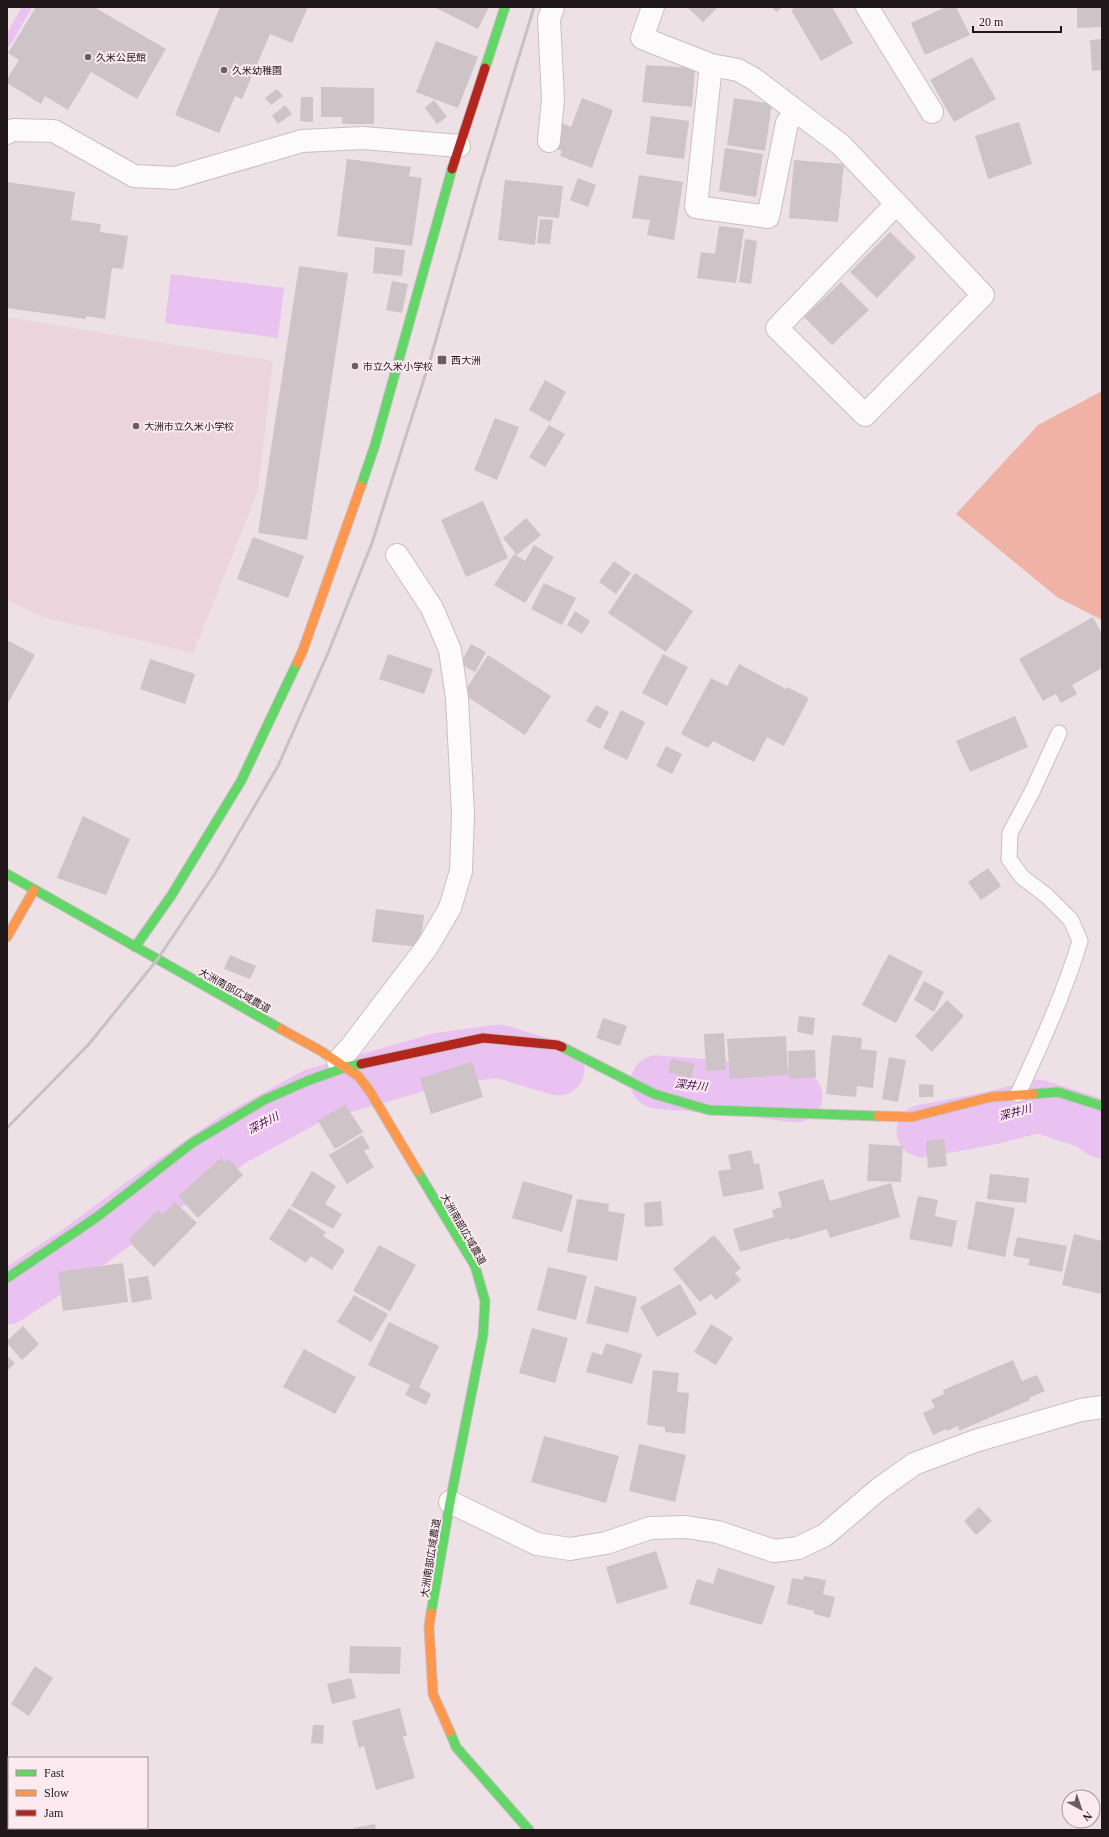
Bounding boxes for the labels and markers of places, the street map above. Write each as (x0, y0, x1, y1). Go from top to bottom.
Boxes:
marker: 久米公民館 (83, 52, 93, 62)
place label: 久米公民館 (96, 52, 146, 63)
marker: 久米幼稚園 (219, 65, 229, 75)
place label: 久米幼稚園 (232, 65, 282, 76)
marker: 西大洲 (436, 354, 448, 366)
place label: 西大洲 (451, 355, 481, 366)
marker: 市立久米小学校 (350, 361, 360, 371)
place label: 市立久米小学校 (363, 361, 433, 372)
marker: 大洲市立久米小学校 (131, 421, 141, 431)
place label: 大洲市立久米小学校 (144, 421, 234, 432)

